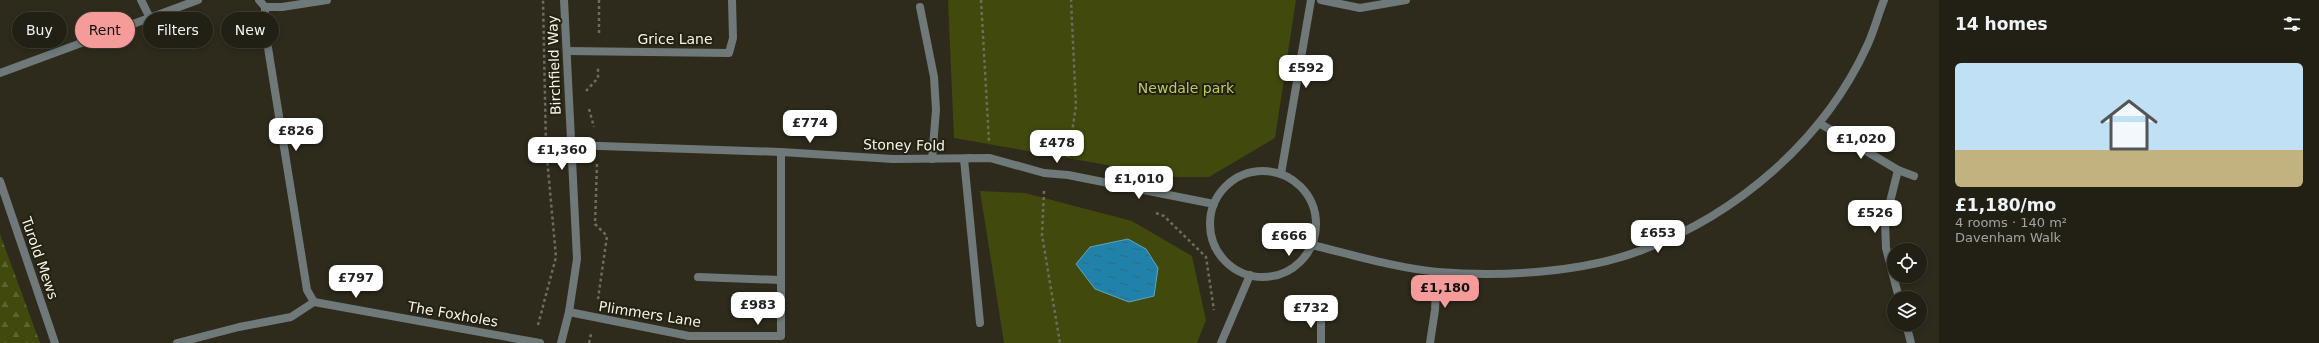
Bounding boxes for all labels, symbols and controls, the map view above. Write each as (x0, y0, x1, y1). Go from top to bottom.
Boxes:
chip: Buy (12, 12, 67, 48)
chip: Rent (75, 12, 135, 48)
chip: Filters (143, 12, 213, 48)
chip: New (221, 12, 279, 48)
icon: filters (2281, 13, 2303, 35)
text: 14 homes (1955, 14, 2048, 34)
street label: Birchfield Way (544, 15, 564, 115)
street label: Grice Lane (637, 31, 713, 47)
pin: £592 (1282, 55, 1330, 89)
text: £592 (1288, 60, 1324, 75)
park label: Newdale park (1138, 80, 1235, 96)
icon: home (2093, 89, 2165, 161)
pin: £774 (786, 110, 834, 144)
text: £774 (792, 115, 828, 130)
pin: £826 (272, 118, 320, 152)
text: £826 (278, 123, 314, 138)
pin: £1,020 (1828, 126, 1894, 160)
pin: £478 (1033, 130, 1081, 164)
text: £1,020 (1836, 131, 1886, 146)
text: £478 (1039, 135, 1075, 150)
street label: Stoney Fold (863, 136, 945, 154)
pin: £1,360 (529, 137, 595, 171)
text: £1,360 (537, 142, 587, 157)
pin: £1,010 (1106, 166, 1172, 200)
text: £1,010 (1114, 171, 1164, 186)
text: £1,180/mo (1955, 195, 2056, 215)
pin: £526 (1851, 200, 1899, 234)
text: £526 (1857, 205, 1893, 220)
street label: Turold Mews (18, 214, 62, 301)
text: 4 rooms · 140 m² (1955, 215, 2067, 230)
pin: £653 (1634, 220, 1682, 254)
pin: £666 (1265, 223, 1313, 257)
text: £653 (1640, 225, 1676, 240)
text: £666 (1271, 228, 1307, 243)
text: Davenham Walk (1955, 230, 2061, 245)
map controls (1887, 243, 1927, 331)
button: locate (1887, 243, 1927, 283)
pin: £797 (332, 265, 380, 299)
text: £797 (338, 270, 374, 285)
pin: £1,180 (1412, 275, 1478, 309)
text: £1,180 (1420, 280, 1470, 295)
button: layers (1887, 291, 1927, 331)
pin: £983 (734, 292, 782, 326)
pin: £732 (1287, 295, 1335, 329)
text: £983 (740, 297, 776, 312)
street label: The Foxholes (405, 298, 500, 330)
street label: Plimmers Lane (598, 298, 702, 330)
text: £732 (1293, 300, 1329, 315)

